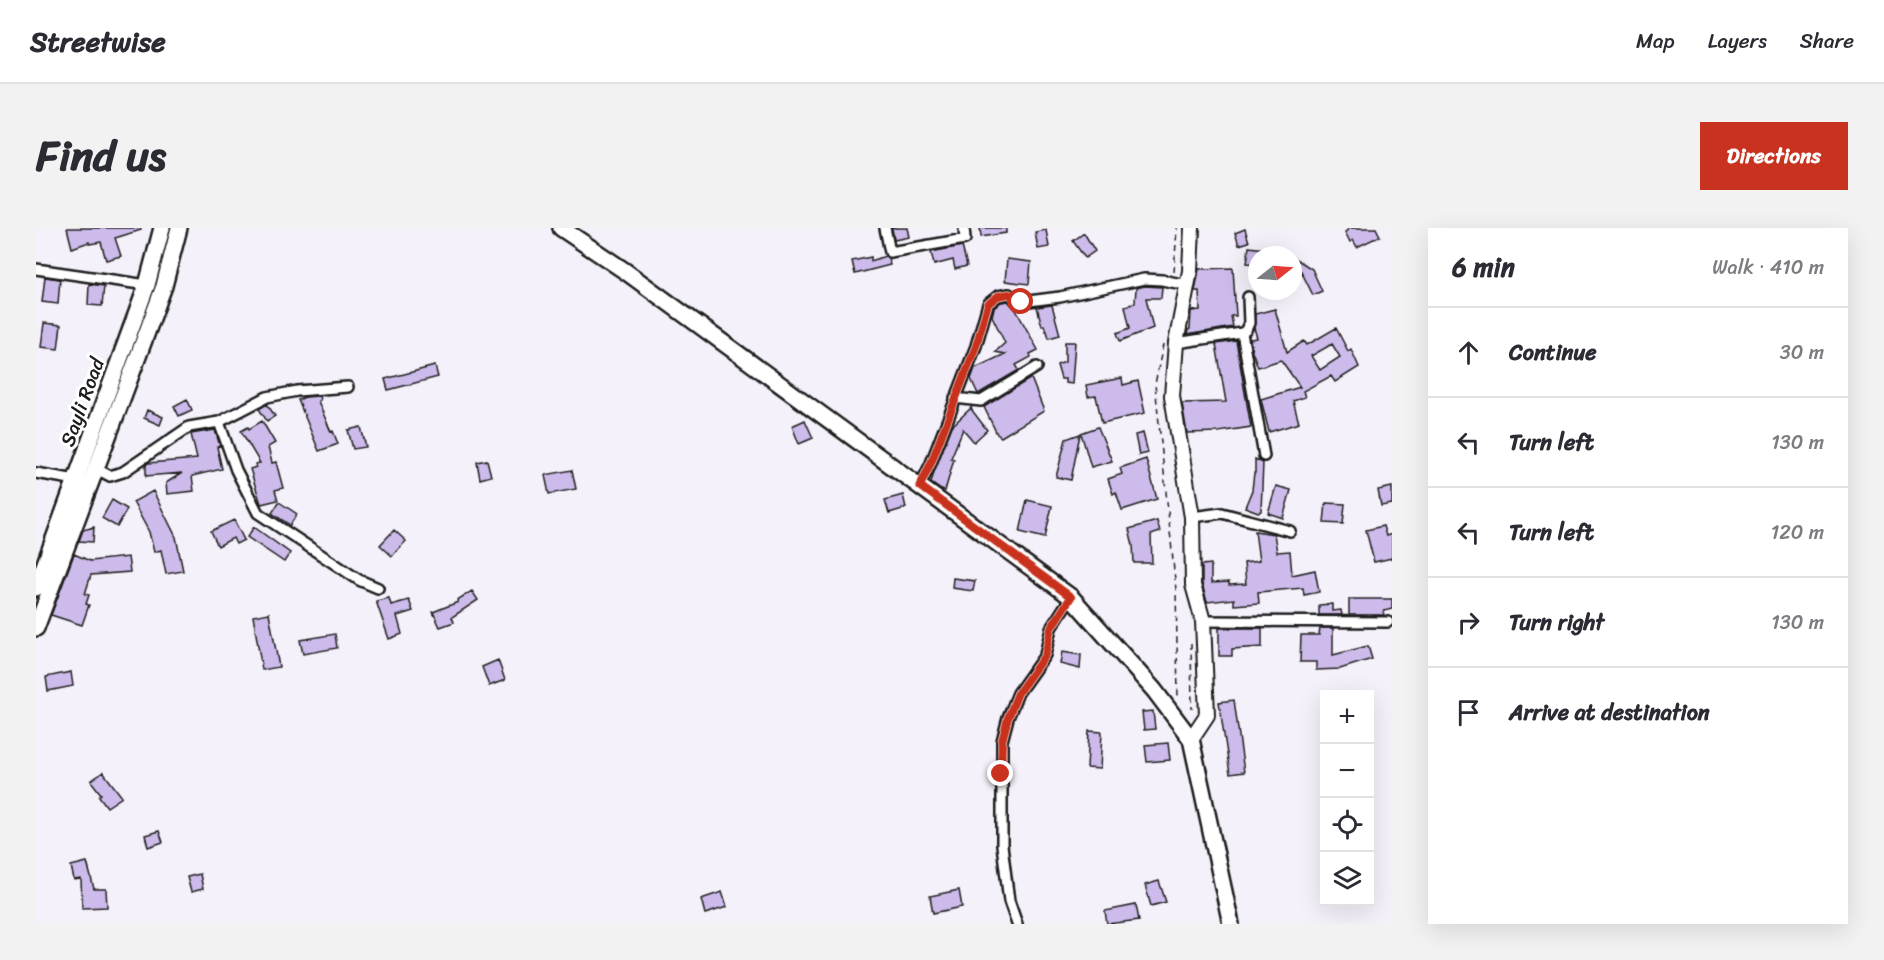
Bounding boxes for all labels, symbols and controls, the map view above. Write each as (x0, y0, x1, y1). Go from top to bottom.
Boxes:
text: Streetwise (30, 17, 166, 66)
text: Map (1636, 22, 1675, 60)
text: Layers (1708, 22, 1767, 60)
text: Share (1800, 22, 1854, 60)
text: Find us (36, 119, 166, 193)
button: Directions (1700, 122, 1848, 190)
text: 6 min (1452, 244, 1515, 290)
north arrow (1248, 246, 1302, 300)
text: Walk · 410 m (1712, 250, 1824, 285)
route start (1007, 288, 1033, 314)
text: Continue (1509, 333, 1597, 372)
text: 30 m (1780, 335, 1824, 370)
icon: ahead (1452, 336, 1485, 369)
street label: Sayli Road (50, 352, 115, 451)
text: Turn left (1509, 423, 1594, 462)
text: 130 m (1771, 425, 1824, 460)
icon: left (1452, 426, 1485, 459)
text: Turn left (1509, 513, 1594, 552)
text: 120 m (1771, 515, 1824, 550)
icon: left (1452, 516, 1485, 549)
text: Turn right (1509, 603, 1604, 642)
text: 130 m (1771, 605, 1824, 640)
icon: right (1452, 606, 1485, 639)
map controls (1320, 690, 1374, 906)
button: + (1320, 690, 1374, 744)
text: Arrive at destination (1509, 693, 1710, 732)
icon: arrive (1452, 696, 1485, 729)
button: − (1320, 744, 1374, 798)
route end (987, 760, 1013, 786)
button: locate (1320, 798, 1374, 852)
button: layers (1320, 852, 1374, 906)

